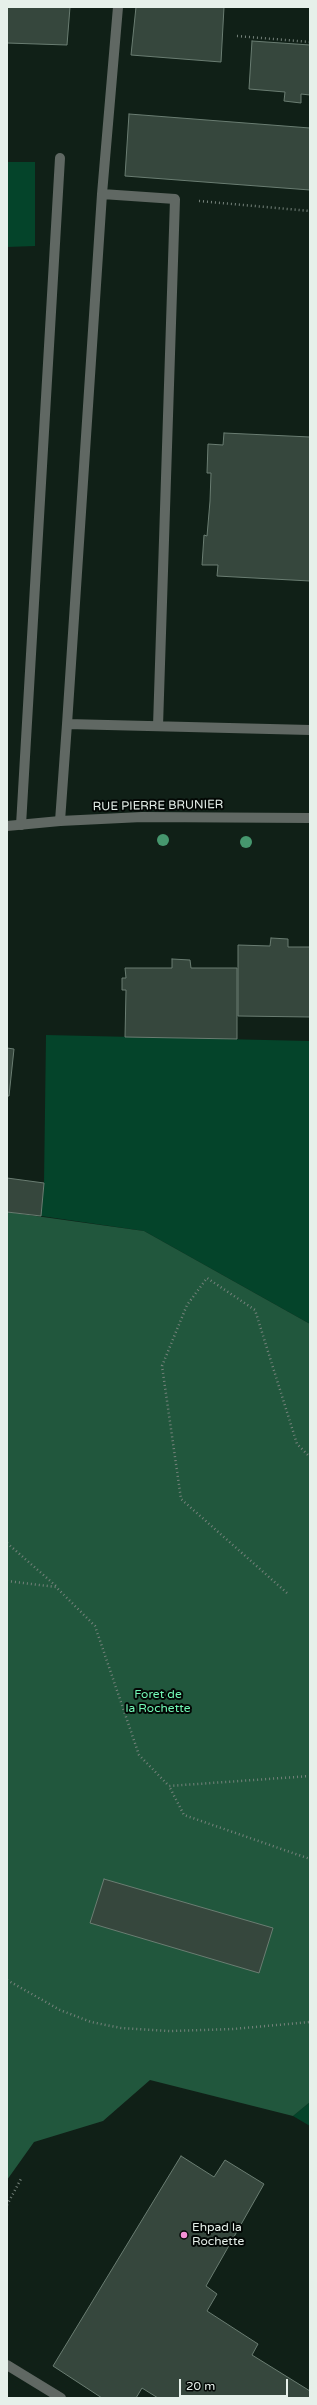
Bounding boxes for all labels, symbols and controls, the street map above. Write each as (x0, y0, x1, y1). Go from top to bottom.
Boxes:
street label: RUE PIERRE BRUNIER (93, 798, 223, 814)
park label: Foret de la Rochette (125, 1688, 191, 1716)
place label: Ehpad la Rochette (192, 2221, 244, 2249)
marker: Ehpad la Rochette (179, 2230, 189, 2240)
scale bar (181, 2371, 290, 2397)
text: 20 m (186, 2379, 215, 2393)

